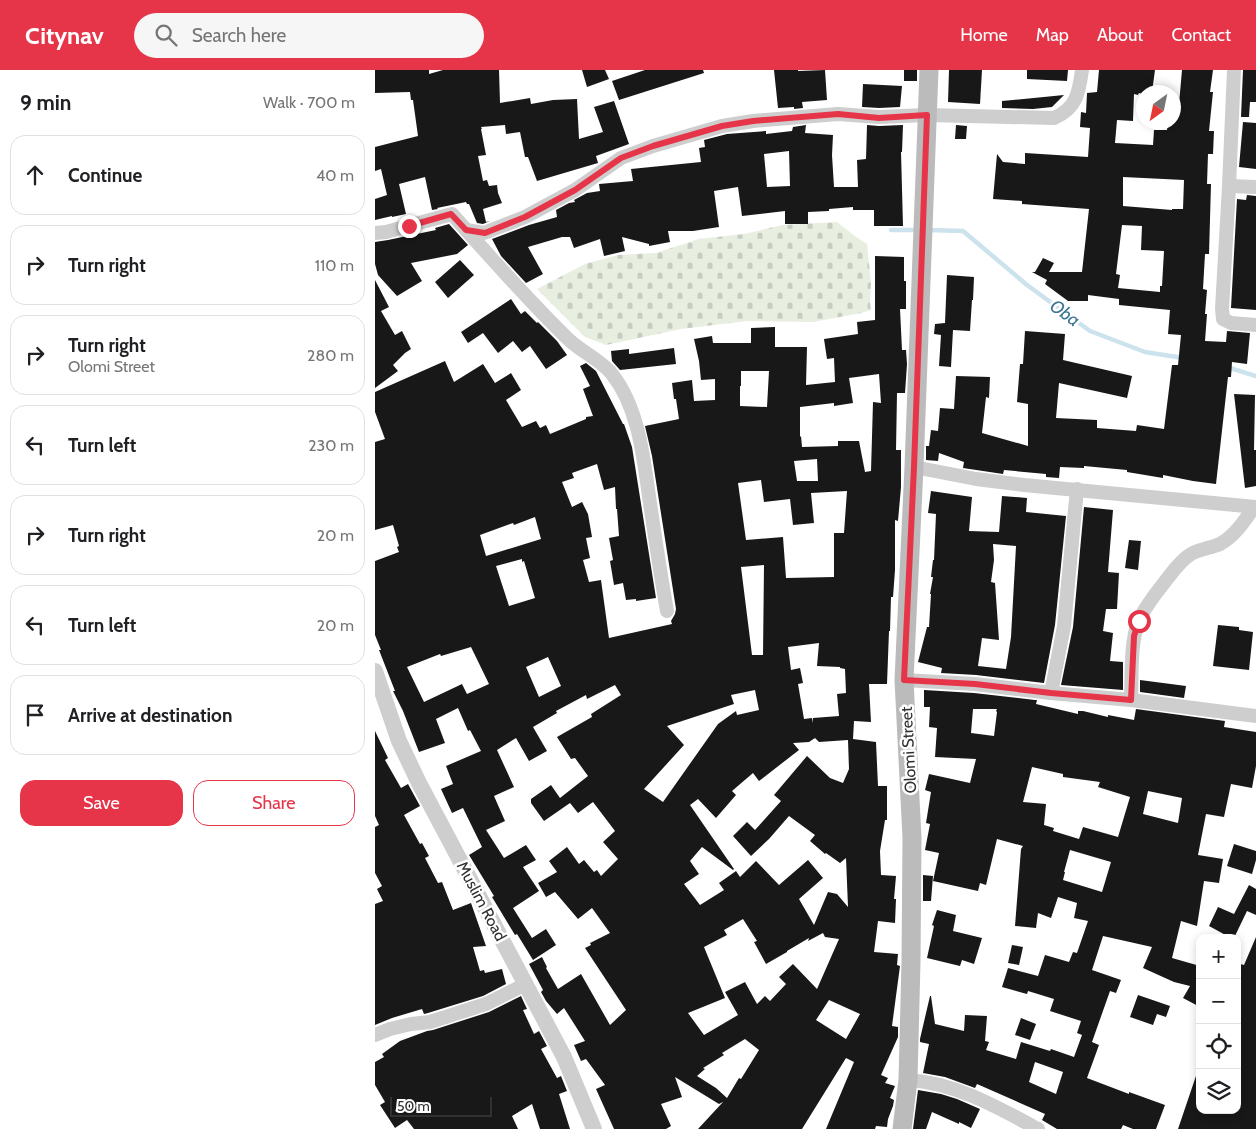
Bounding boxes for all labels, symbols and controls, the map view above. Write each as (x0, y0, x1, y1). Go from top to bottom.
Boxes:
search box (134, 13, 484, 58)
text: Citynav (25, 21, 104, 50)
icon: search (152, 21, 180, 49)
text: Search here (192, 24, 286, 47)
text: Home (960, 24, 1008, 46)
text: Map (1036, 24, 1069, 46)
text: About (1097, 24, 1143, 46)
text: Contact (1171, 24, 1231, 46)
north arrow (1136, 85, 1181, 130)
text: 9 min (20, 90, 71, 115)
text: Walk · 700 m (263, 93, 355, 112)
icon: ahead (21, 161, 49, 189)
text: Continue (68, 164, 142, 187)
text: 40 m (316, 166, 354, 185)
route end (398, 215, 421, 238)
icon: right (21, 251, 49, 279)
text: Turn right (68, 254, 146, 277)
text: 110 m (315, 256, 354, 275)
water label: Oba (1046, 295, 1084, 331)
text: Turn right (68, 334, 146, 357)
icon: right (21, 341, 49, 369)
text: 280 m (307, 346, 354, 365)
text: Olomi Street (68, 357, 155, 376)
icon: left (21, 431, 49, 459)
text: Turn left (68, 434, 136, 457)
text: 230 m (308, 436, 354, 455)
icon: right (21, 521, 49, 549)
text: Turn right (68, 524, 146, 547)
text: 20 m (317, 526, 354, 545)
route start (1128, 610, 1151, 633)
icon: left (21, 611, 49, 639)
text: Turn left (68, 614, 136, 637)
text: 20 m (317, 616, 354, 635)
icon: arrive (21, 701, 49, 729)
text: Arrive at destination (68, 704, 232, 727)
street label: Olomi Street (897, 706, 920, 794)
button: Save (20, 780, 183, 826)
button: Share (193, 780, 355, 826)
street label: Muslim Road (453, 858, 510, 944)
map controls (1196, 934, 1241, 1114)
button: + (1196, 934, 1241, 979)
button: − (1196, 979, 1241, 1024)
button: locate (1196, 1024, 1241, 1069)
button: layers (1196, 1069, 1241, 1114)
scale bar (390, 1094, 493, 1117)
text: 50 m (397, 1097, 430, 1115)

